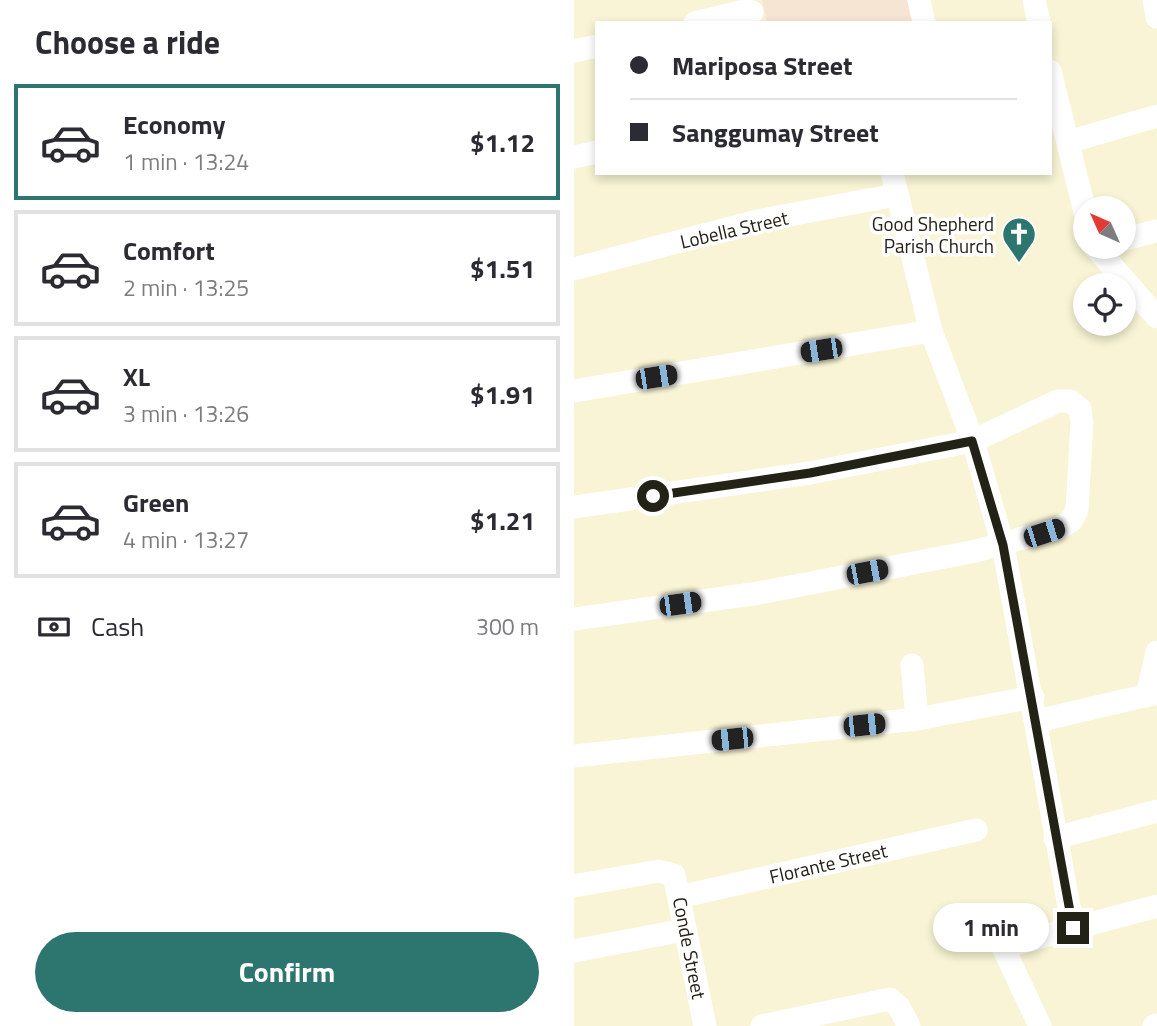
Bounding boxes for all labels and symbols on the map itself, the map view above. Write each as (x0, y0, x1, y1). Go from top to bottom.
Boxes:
north arrow (1073, 196, 1136, 259)
street label: Lobella Street (677, 202, 791, 256)
place label: Good Shepherd Parish Church (872, 209, 994, 260)
church icon: Good Shepherd Parish Church (1000, 215, 1038, 264)
car (799, 336, 844, 364)
car (634, 363, 679, 391)
route start (637, 480, 669, 512)
car (1021, 517, 1068, 549)
car (845, 558, 890, 586)
car (658, 591, 703, 617)
car (843, 712, 886, 738)
car (711, 726, 754, 752)
street label: Florante Street (766, 835, 890, 891)
street label: Conde Street (666, 895, 714, 1002)
callout: 1 min (933, 904, 1049, 953)
route end (1057, 912, 1089, 944)

